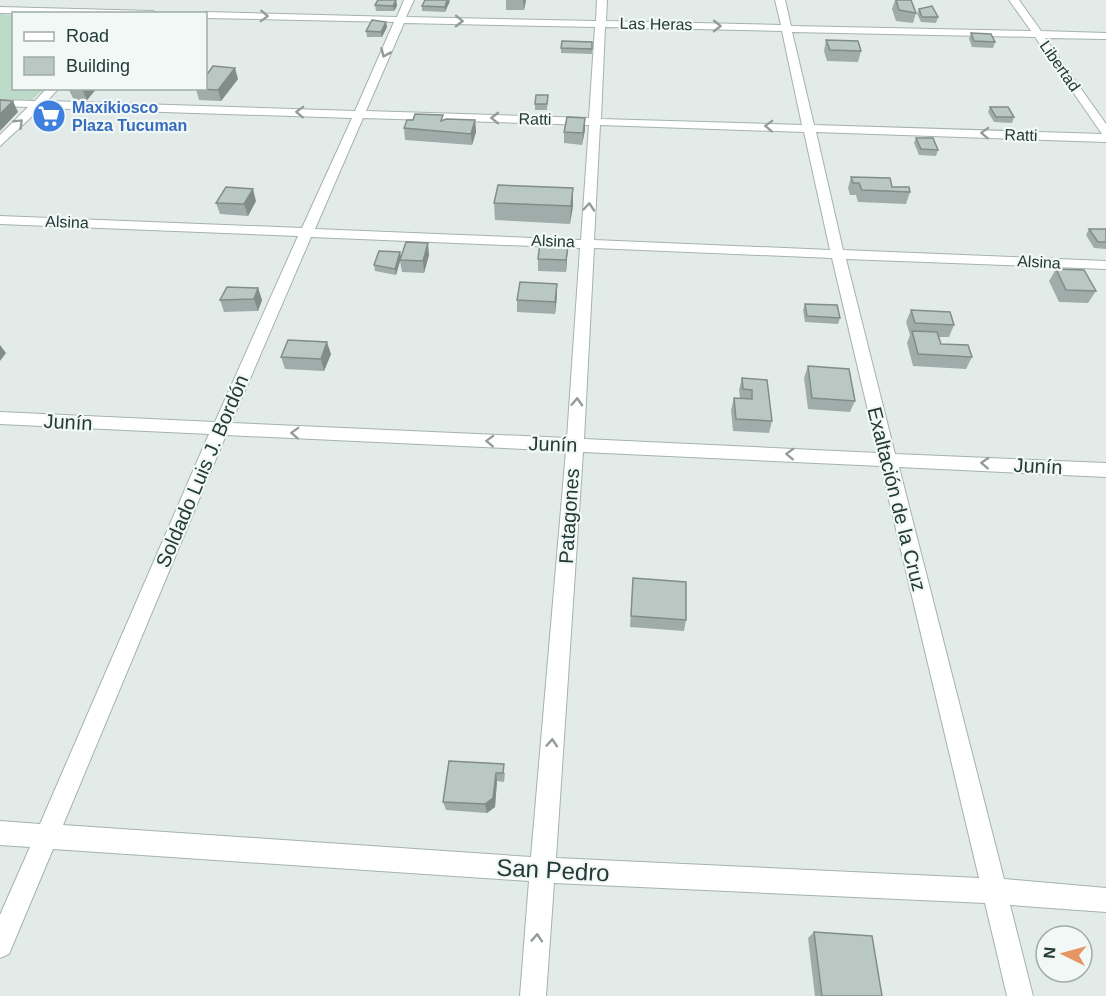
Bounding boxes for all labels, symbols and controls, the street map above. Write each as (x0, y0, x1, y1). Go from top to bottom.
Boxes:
one-way arrow (259, 10, 268, 23)
legend (12, 12, 207, 90)
one-way arrow (454, 15, 463, 27)
street label: Las Heras (619, 15, 693, 33)
one-way arrow (712, 20, 721, 32)
text: Road (66, 26, 109, 46)
street label: Libertad (1036, 37, 1084, 95)
one-way arrow (381, 47, 393, 58)
text: Building (66, 56, 130, 76)
supermarket icon: Maxikiosco Plaza Tucuman (31, 98, 67, 134)
place label: Maxikiosco Plaza Tucuman (72, 99, 187, 134)
one-way arrow (296, 106, 305, 119)
street label: Ratti (518, 110, 552, 128)
one-way arrow (491, 111, 500, 124)
one-way arrow (13, 119, 23, 130)
one-way arrow (764, 119, 773, 132)
street label: Ratti (1004, 126, 1038, 144)
one-way arrow (980, 127, 989, 140)
one-way arrow (582, 203, 595, 212)
street label: Alsina (45, 213, 89, 231)
street label: Alsina (531, 232, 575, 250)
street label: Alsina (1017, 252, 1061, 272)
street label: Soldado Luis J. Bordón (151, 372, 253, 570)
one-way arrow (570, 398, 583, 407)
street label: Exaltación de la Cruz (863, 405, 931, 593)
street label: Junín (43, 410, 93, 434)
one-way arrow (291, 426, 300, 439)
street label: Junín (528, 432, 578, 456)
one-way arrow (486, 435, 495, 448)
one-way arrow (785, 448, 794, 461)
street label: Junín (1013, 454, 1063, 478)
one-way arrow (980, 457, 989, 470)
street label: Patagones (555, 468, 583, 564)
one-way arrow (545, 739, 558, 748)
street label: San Pedro (496, 854, 610, 886)
north arrow (1034, 924, 1094, 984)
one-way arrow (531, 933, 544, 942)
text: N (1041, 946, 1059, 959)

